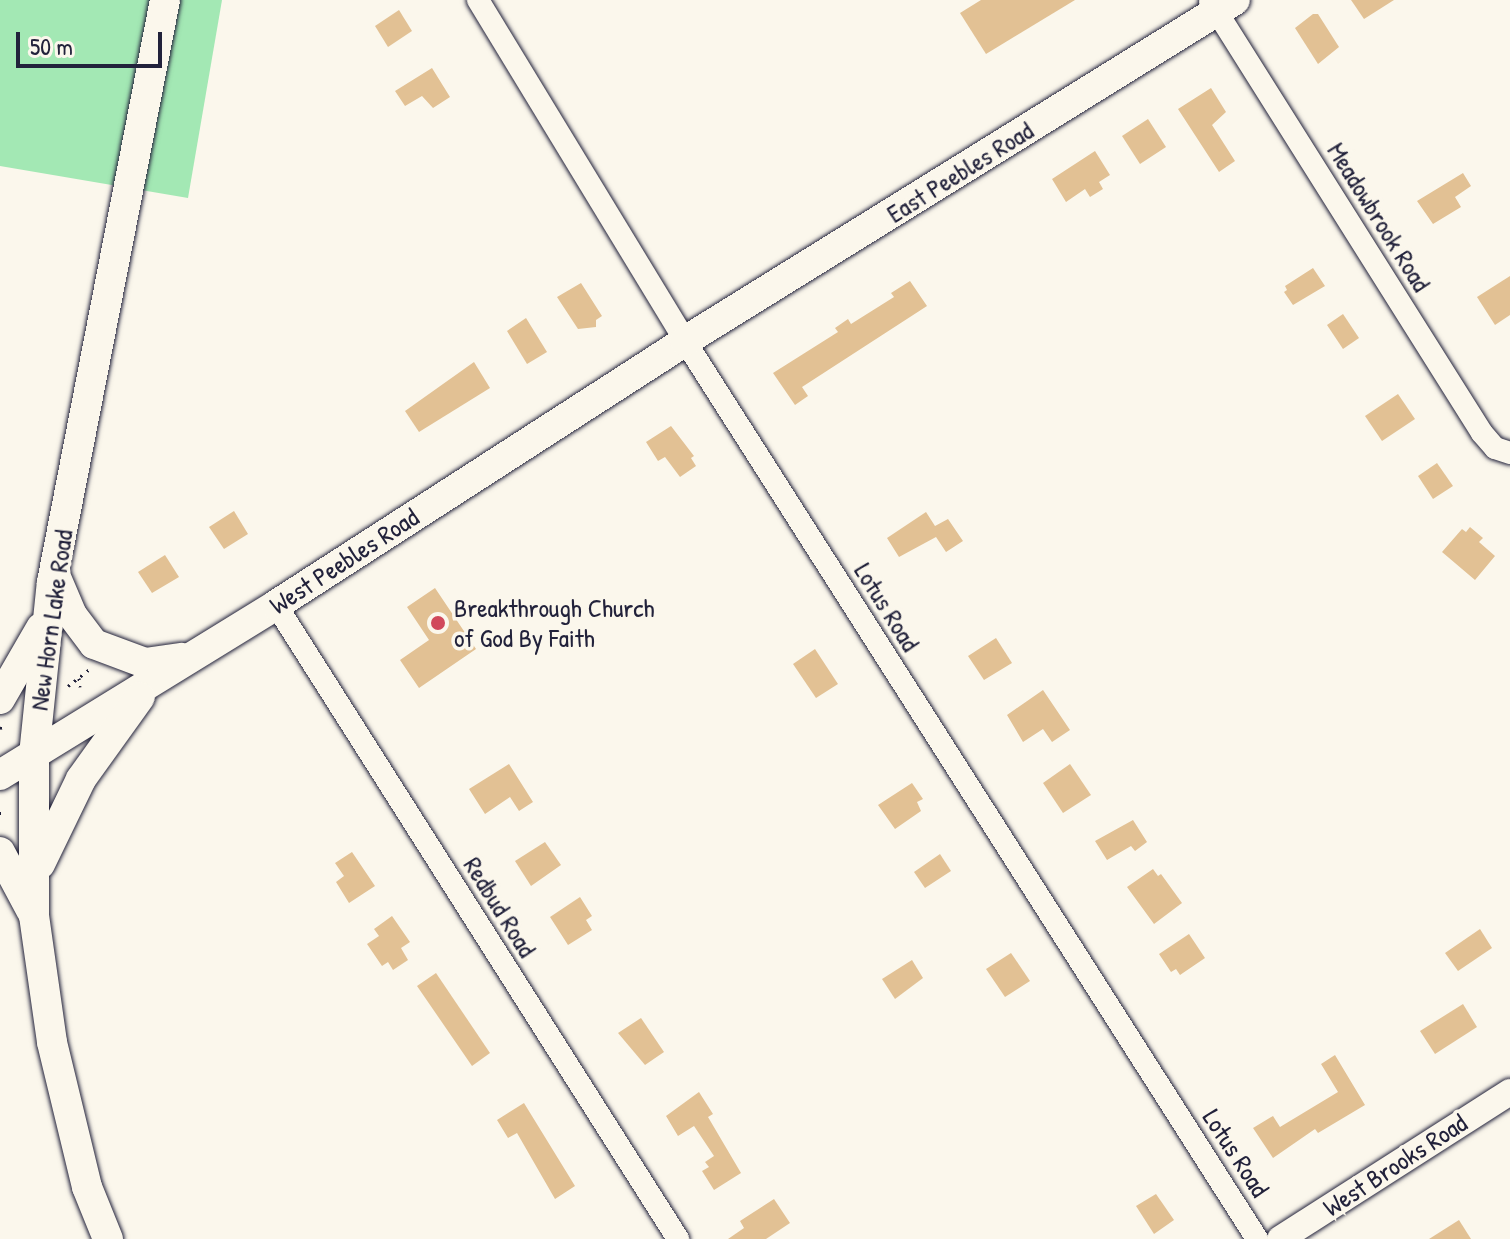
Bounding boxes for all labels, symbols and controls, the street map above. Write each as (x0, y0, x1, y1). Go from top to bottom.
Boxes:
scale bar (20, 16, 166, 66)
text: 50 m (30, 30, 73, 62)
street label: East Peebles Road (881, 115, 1039, 229)
street label: Meadowbrook Road (1321, 137, 1437, 297)
street label: West Peebles Road (264, 501, 424, 621)
street label: New Horn Lake Road (23, 528, 79, 712)
street label: Lotus Road (848, 557, 926, 657)
place label: Breakthrough Church of God By Faith (454, 592, 654, 654)
marker: Breakthrough Church of God By Faith (429, 614, 447, 632)
street label: Redbud Road (457, 851, 543, 963)
street label: Lotus Road (1196, 1103, 1276, 1203)
street label: West Brooks Road (1317, 1107, 1473, 1223)

